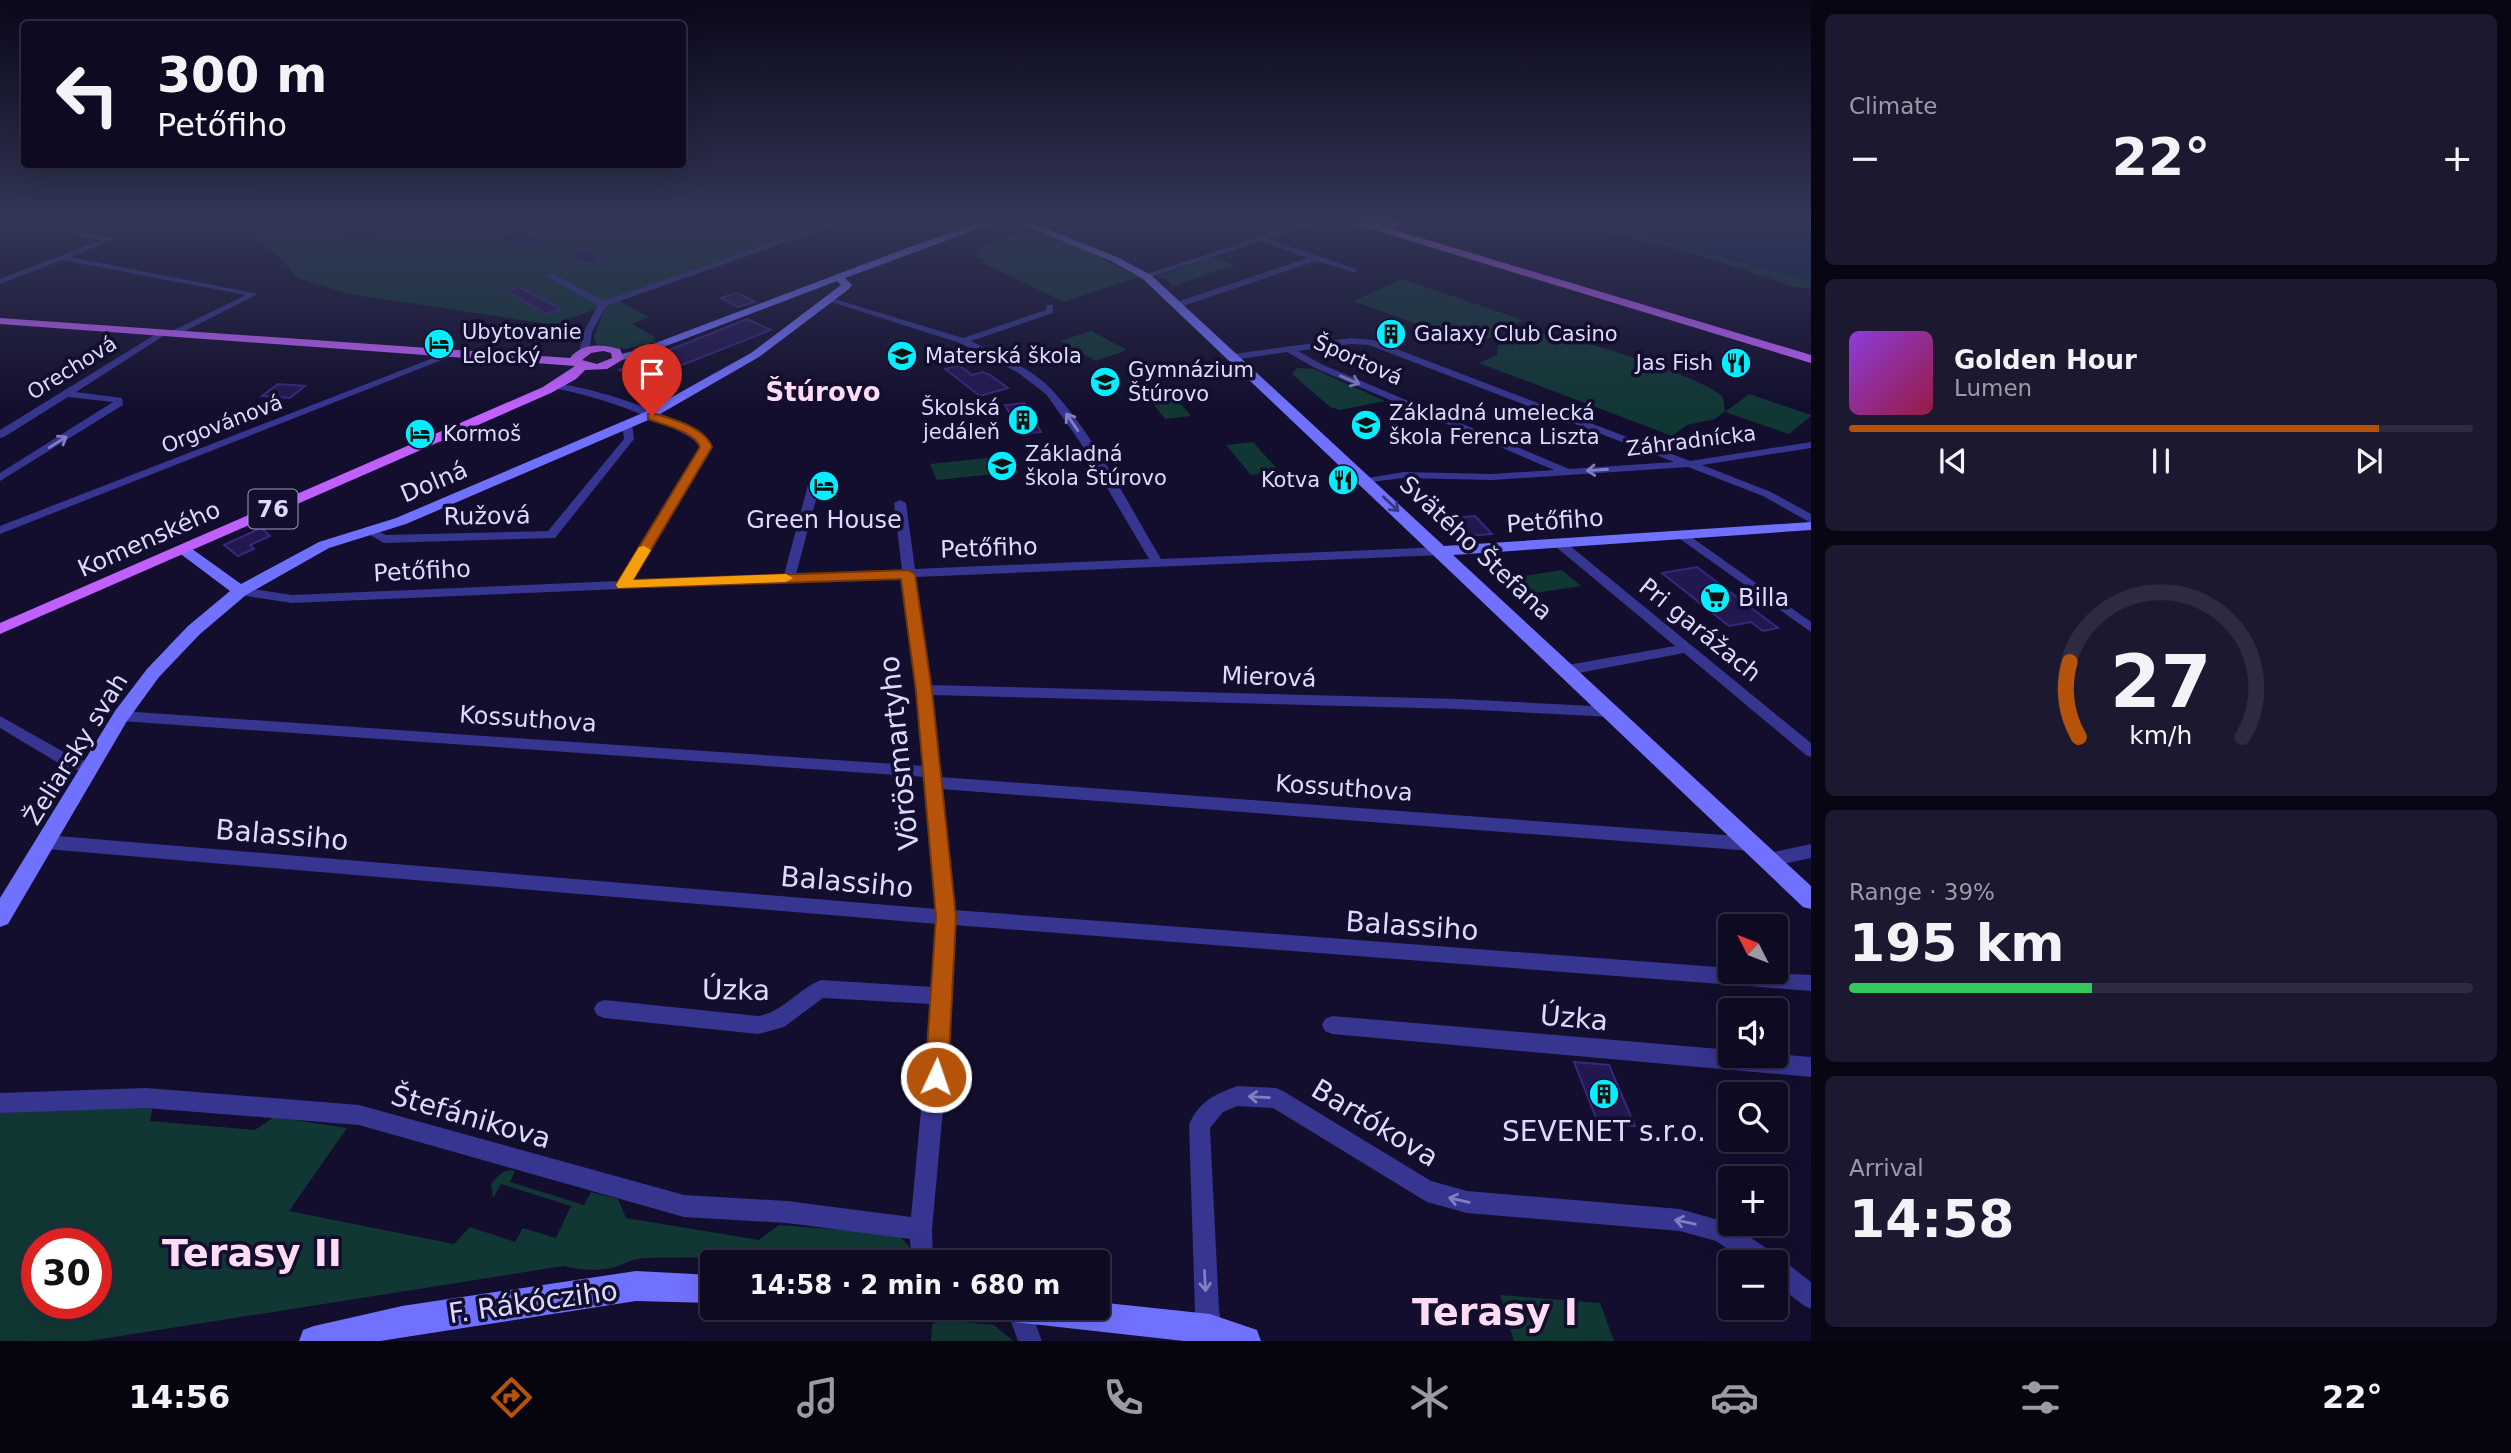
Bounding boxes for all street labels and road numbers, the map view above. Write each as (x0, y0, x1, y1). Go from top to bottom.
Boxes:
street label: Športová (1310, 329, 1406, 390)
street label: Orechová (23, 331, 121, 405)
street label: Orgovánová (158, 390, 286, 458)
street label: Záhradnícka (1625, 421, 1757, 461)
street label: Dolná (396, 455, 472, 509)
street label: Svätého Štefana (1394, 469, 1559, 626)
road number: 76 (248, 489, 298, 528)
street label: Komenského (74, 495, 224, 583)
street label: Ružová (443, 501, 531, 531)
street label: Petőfiho (1505, 504, 1605, 538)
street label: Petőfiho (940, 532, 1038, 564)
street label: Petőfiho (373, 554, 471, 588)
street label: Pri garážach (1634, 572, 1766, 688)
street label: Vörösmartyho (872, 654, 926, 852)
street label: Mierová (1221, 661, 1317, 693)
street label: Želiarsky svah (17, 668, 134, 830)
street label: Kossuthova (458, 700, 598, 738)
street label: Kossuthova (1274, 769, 1414, 807)
street label: Balassiho (214, 813, 350, 857)
street label: Balassiho (779, 860, 915, 904)
street label: Balassiho (1344, 905, 1480, 947)
street label: Úzka (702, 972, 770, 1007)
street label: Úzka (1539, 998, 1609, 1037)
street label: Bartókova (1306, 1072, 1444, 1174)
street label: Štefánikova (387, 1077, 555, 1156)
street label: F. Rákócziho (446, 1274, 620, 1330)

